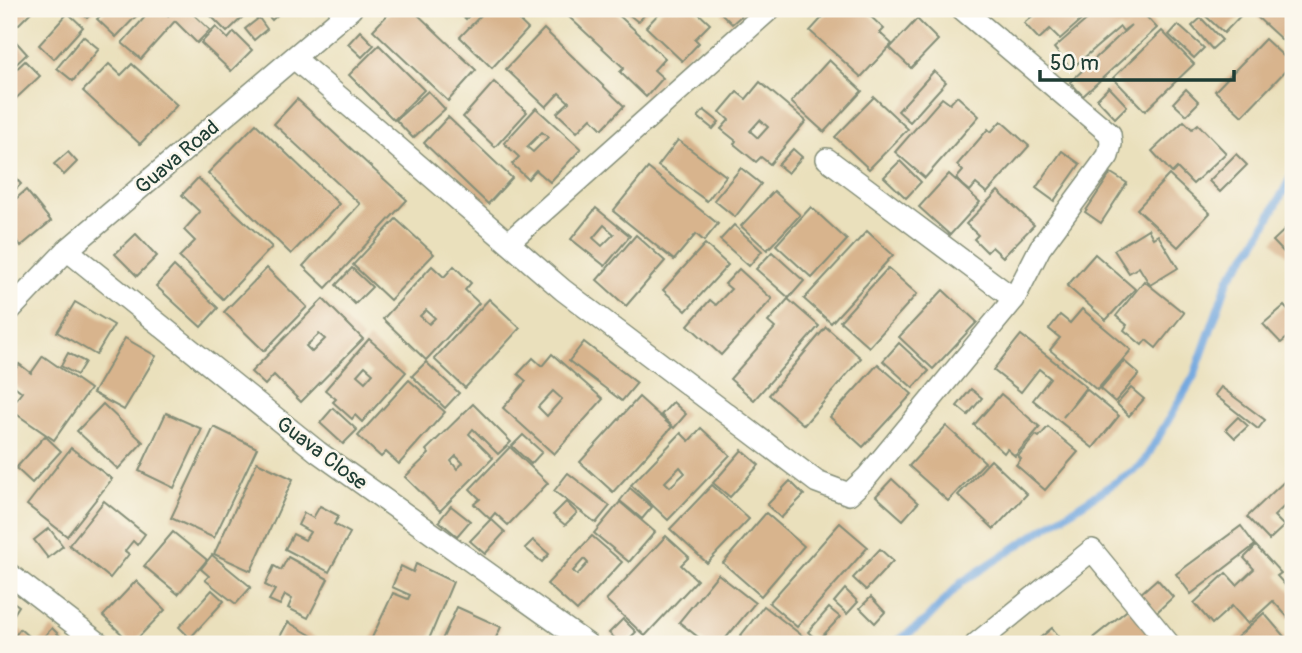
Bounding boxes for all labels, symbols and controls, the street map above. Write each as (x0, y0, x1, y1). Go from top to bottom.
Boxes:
scale bar (1040, 38, 1234, 82)
text: 50 m (1050, 50, 1099, 77)
street label: Guava Road (130, 114, 225, 200)
street label: Guava Close (271, 410, 373, 497)

